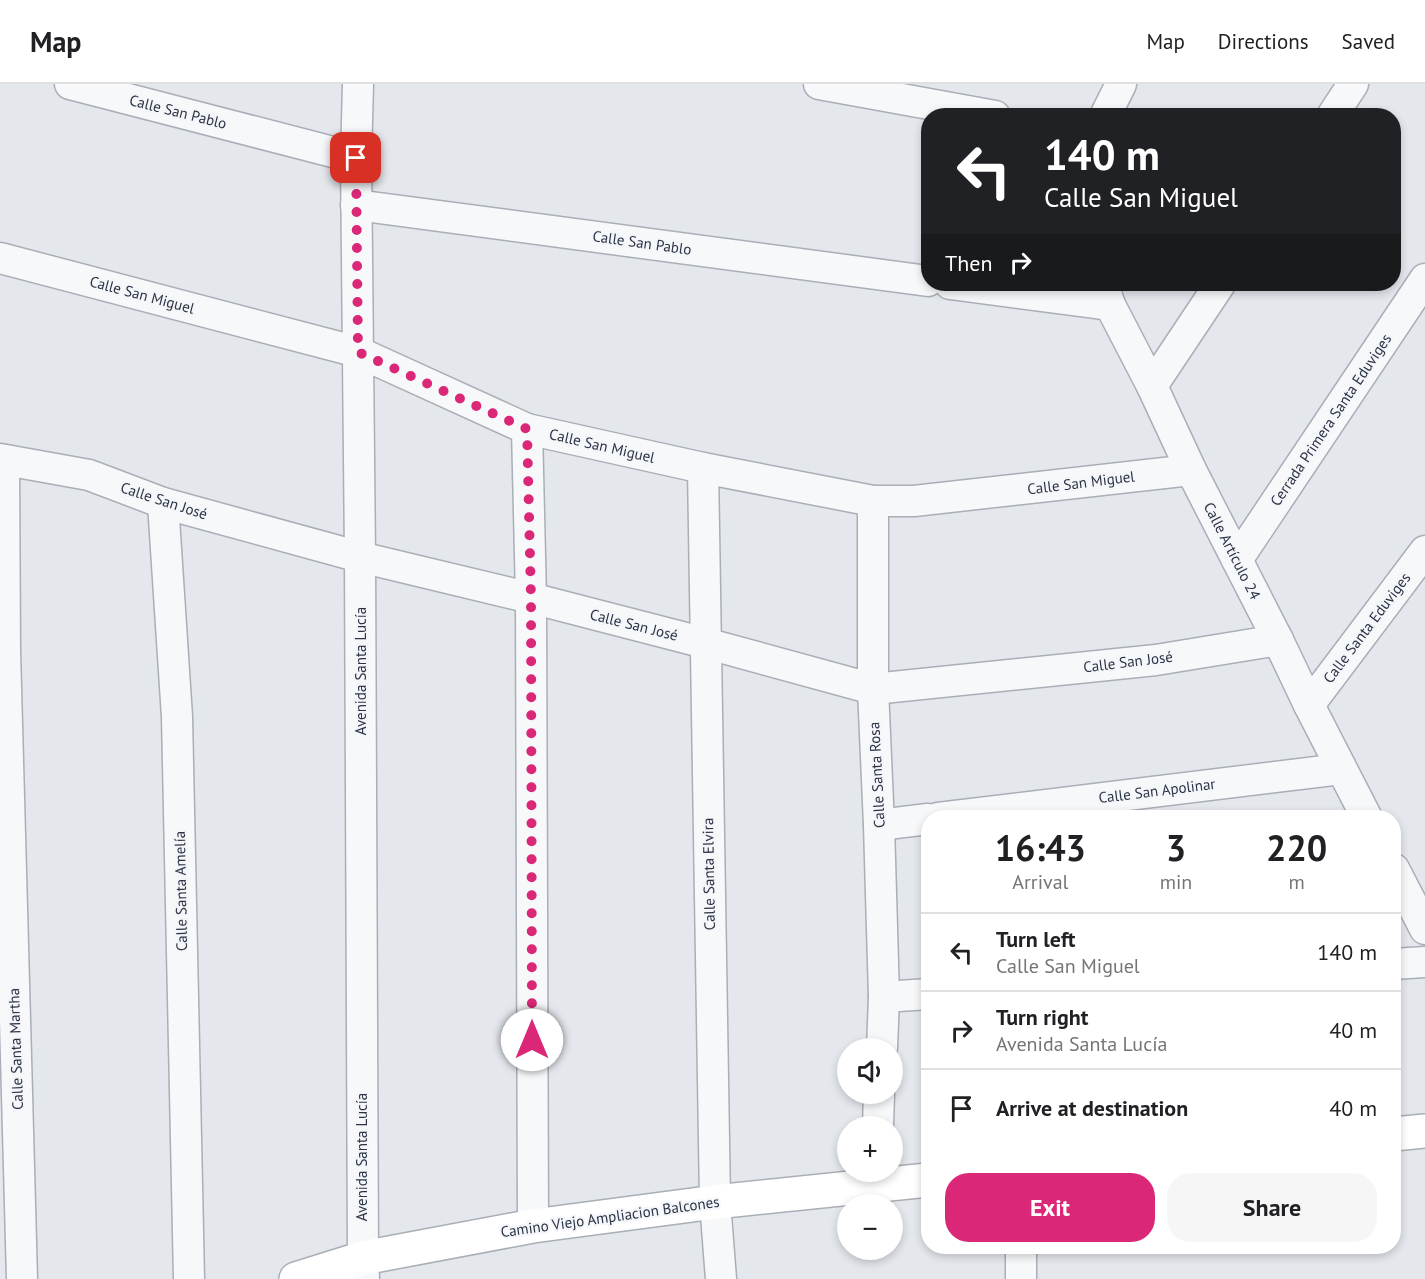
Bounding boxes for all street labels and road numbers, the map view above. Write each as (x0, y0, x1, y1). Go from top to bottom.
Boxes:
street label: Calle San Pablo (128, 90, 229, 133)
street label: Calle San Pablo (591, 226, 693, 259)
street label: Calle San Miguel (88, 271, 197, 318)
street label: Cerrada Primera Santa Eduviges (1266, 330, 1395, 509)
street label: Calle San Miguel (547, 424, 657, 467)
street label: Calle San Miguel (1026, 466, 1136, 499)
street label: Calle San José (118, 478, 210, 523)
street label: Calle Artículo 24 (1200, 499, 1265, 603)
street label: Calle Santa Eduviges (1319, 569, 1414, 687)
street label: Calle San José (588, 604, 680, 645)
street label: Avenida Santa Lucía (351, 607, 370, 735)
street label: Calle San José (1082, 647, 1174, 676)
street label: Calle Santa Rosa (864, 721, 889, 829)
street label: Calle San Apolinar (1098, 774, 1216, 807)
street label: Calle Santa Elvira (698, 818, 719, 930)
street label: Calle Santa Amelía (170, 831, 191, 951)
street label: Calle Santa Martha (4, 988, 27, 1110)
street label: Avenida Santa Lucía (352, 1093, 371, 1221)
street label: Camino Viejo Ampliacion Balcones (499, 1192, 720, 1241)

